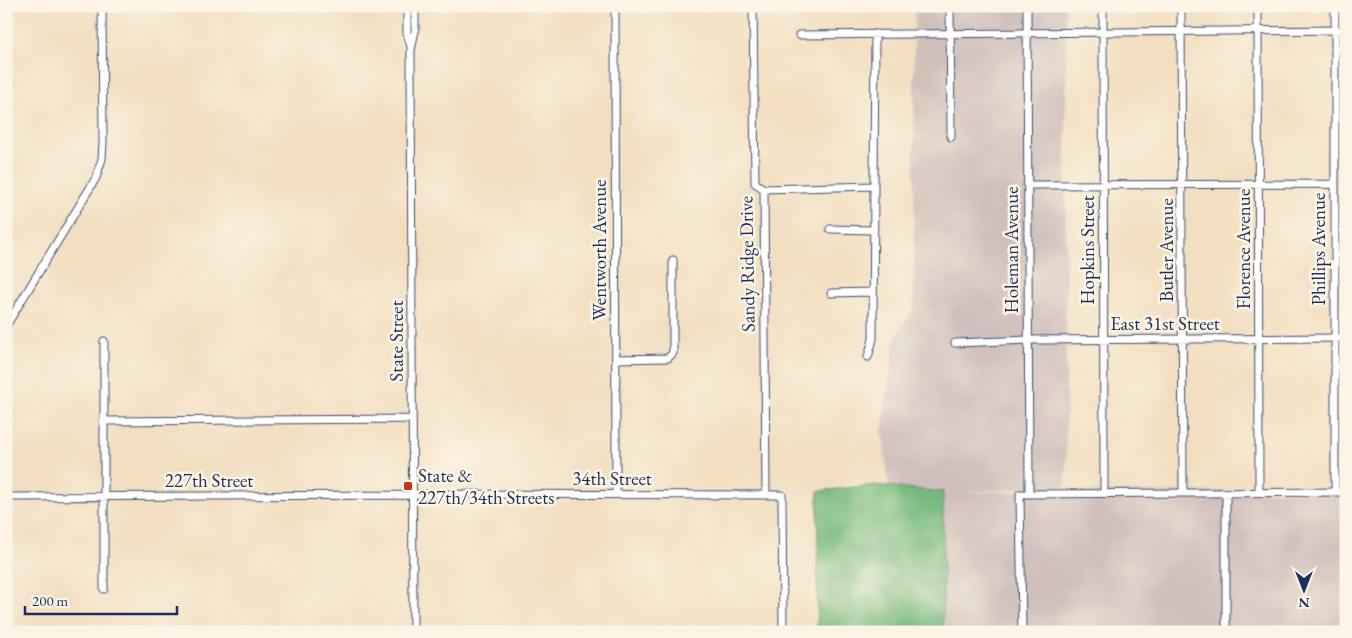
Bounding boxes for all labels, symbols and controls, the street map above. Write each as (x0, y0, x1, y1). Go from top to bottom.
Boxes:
street label: Wentworth Avenue (587, 179, 612, 321)
street label: Holeman Avenue (999, 186, 1024, 314)
street label: Florence Avenue (1231, 189, 1256, 309)
street label: Phillips Avenue (1306, 192, 1331, 306)
street label: Hopkins Street (1075, 195, 1100, 305)
street label: Sandy Ridge Drive (733, 196, 761, 332)
street label: Butler Avenue (1154, 198, 1179, 302)
street label: State Street (384, 300, 409, 382)
street label: East 31st Street (1110, 311, 1220, 336)
place label: State & 227th/34th Streets (418, 463, 554, 510)
street label: 34th Street (572, 466, 652, 491)
street label: 227th Street (165, 468, 253, 493)
marker: State & 227th/34th Streets (402, 480, 414, 492)
north arrow (1280, 566, 1330, 616)
scale bar (25, 583, 178, 615)
text: 200 m (32, 591, 69, 610)
text: N (1298, 594, 1310, 612)

